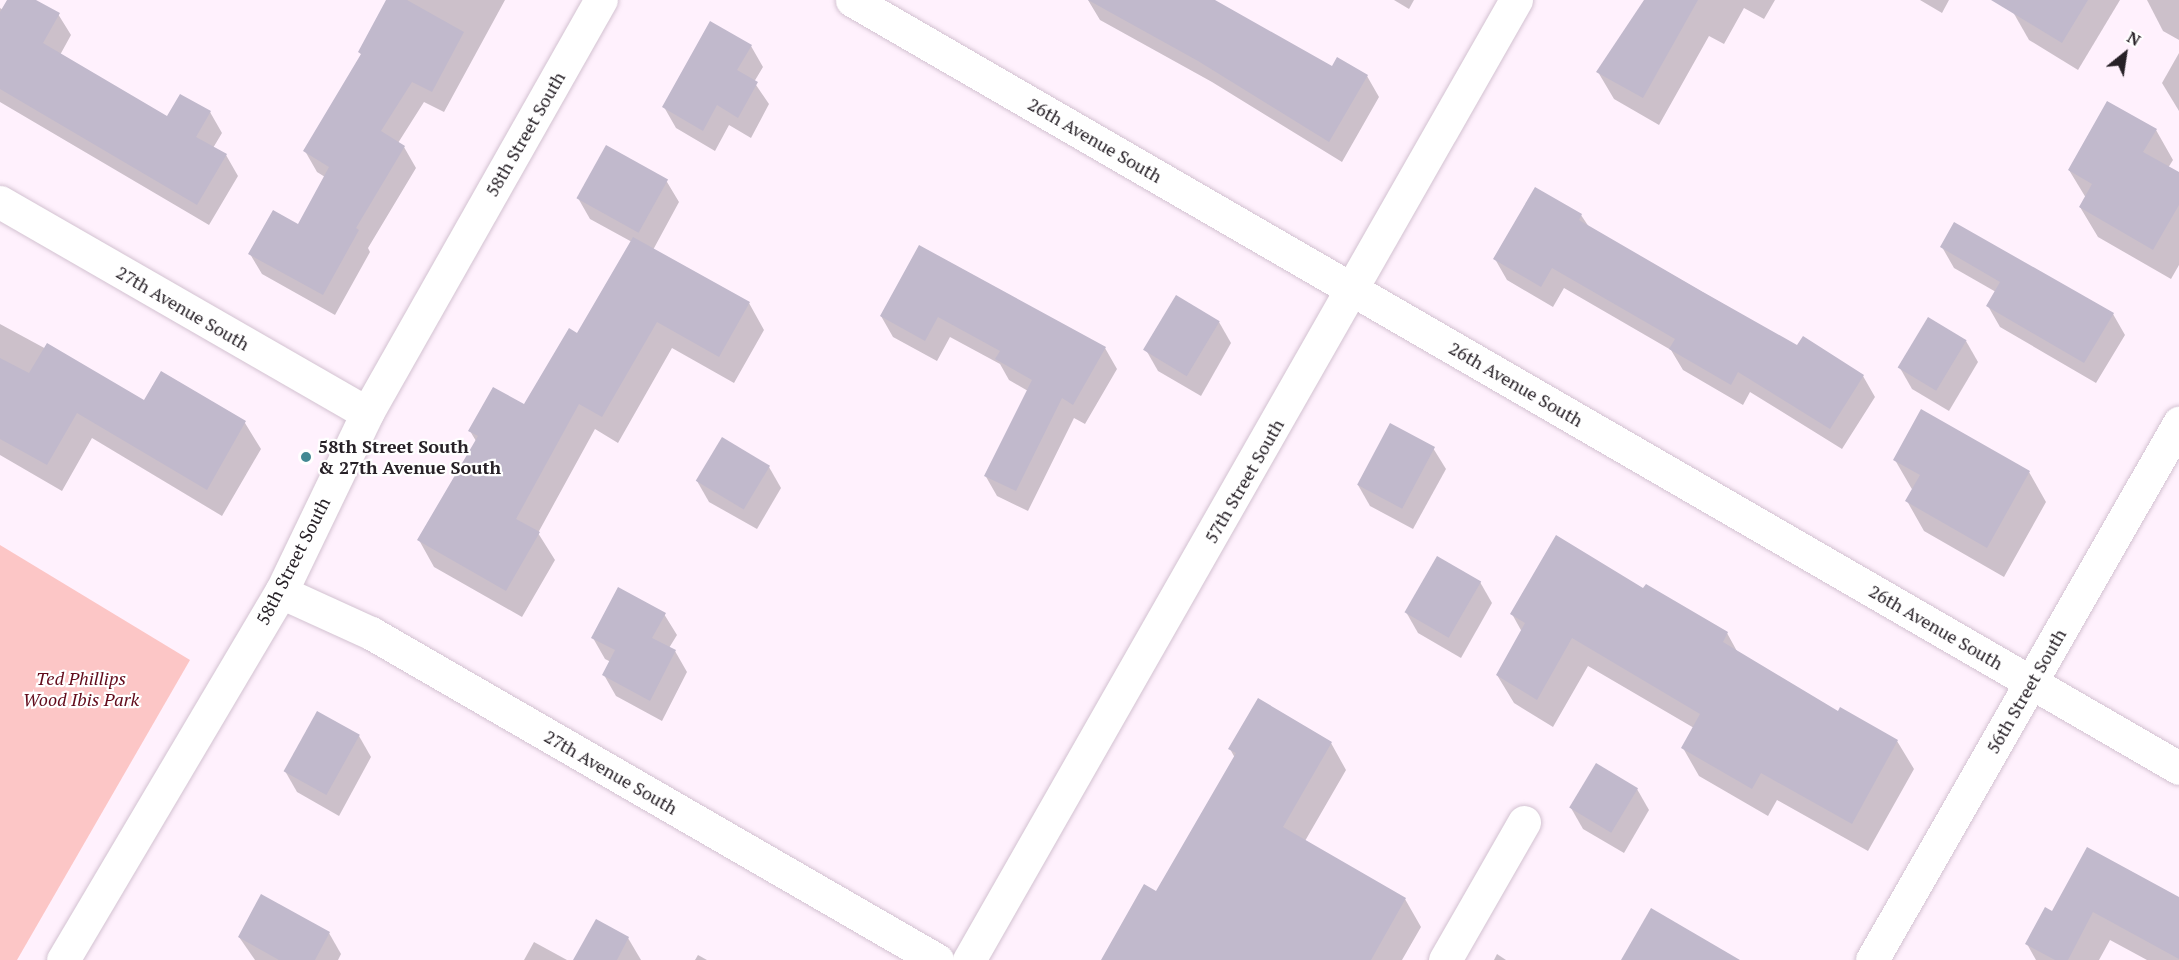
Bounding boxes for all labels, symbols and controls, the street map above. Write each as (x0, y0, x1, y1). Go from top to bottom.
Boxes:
north arrow (2095, 24, 2155, 84)
text: N (2123, 26, 2145, 51)
street label: 58th Street South (481, 68, 569, 200)
street label: 26th Avenue South (1024, 93, 1166, 187)
street label: 27th Avenue South (112, 261, 254, 355)
street label: 26th Avenue South (1445, 337, 1587, 431)
street label: 57th Street South (1200, 415, 1288, 547)
place label: 58th Street South & 27th Avenue South (318, 436, 501, 478)
marker: 58th Street South & 27th Avenue South (299, 450, 313, 464)
street label: 58th Street South (252, 494, 334, 628)
street label: 26th Avenue South (1865, 580, 2007, 674)
street label: 56th Street South (1982, 625, 2070, 757)
park label: Ted Phillips Wood Ibis Park (23, 668, 139, 710)
street label: 27th Avenue South (540, 725, 682, 819)

